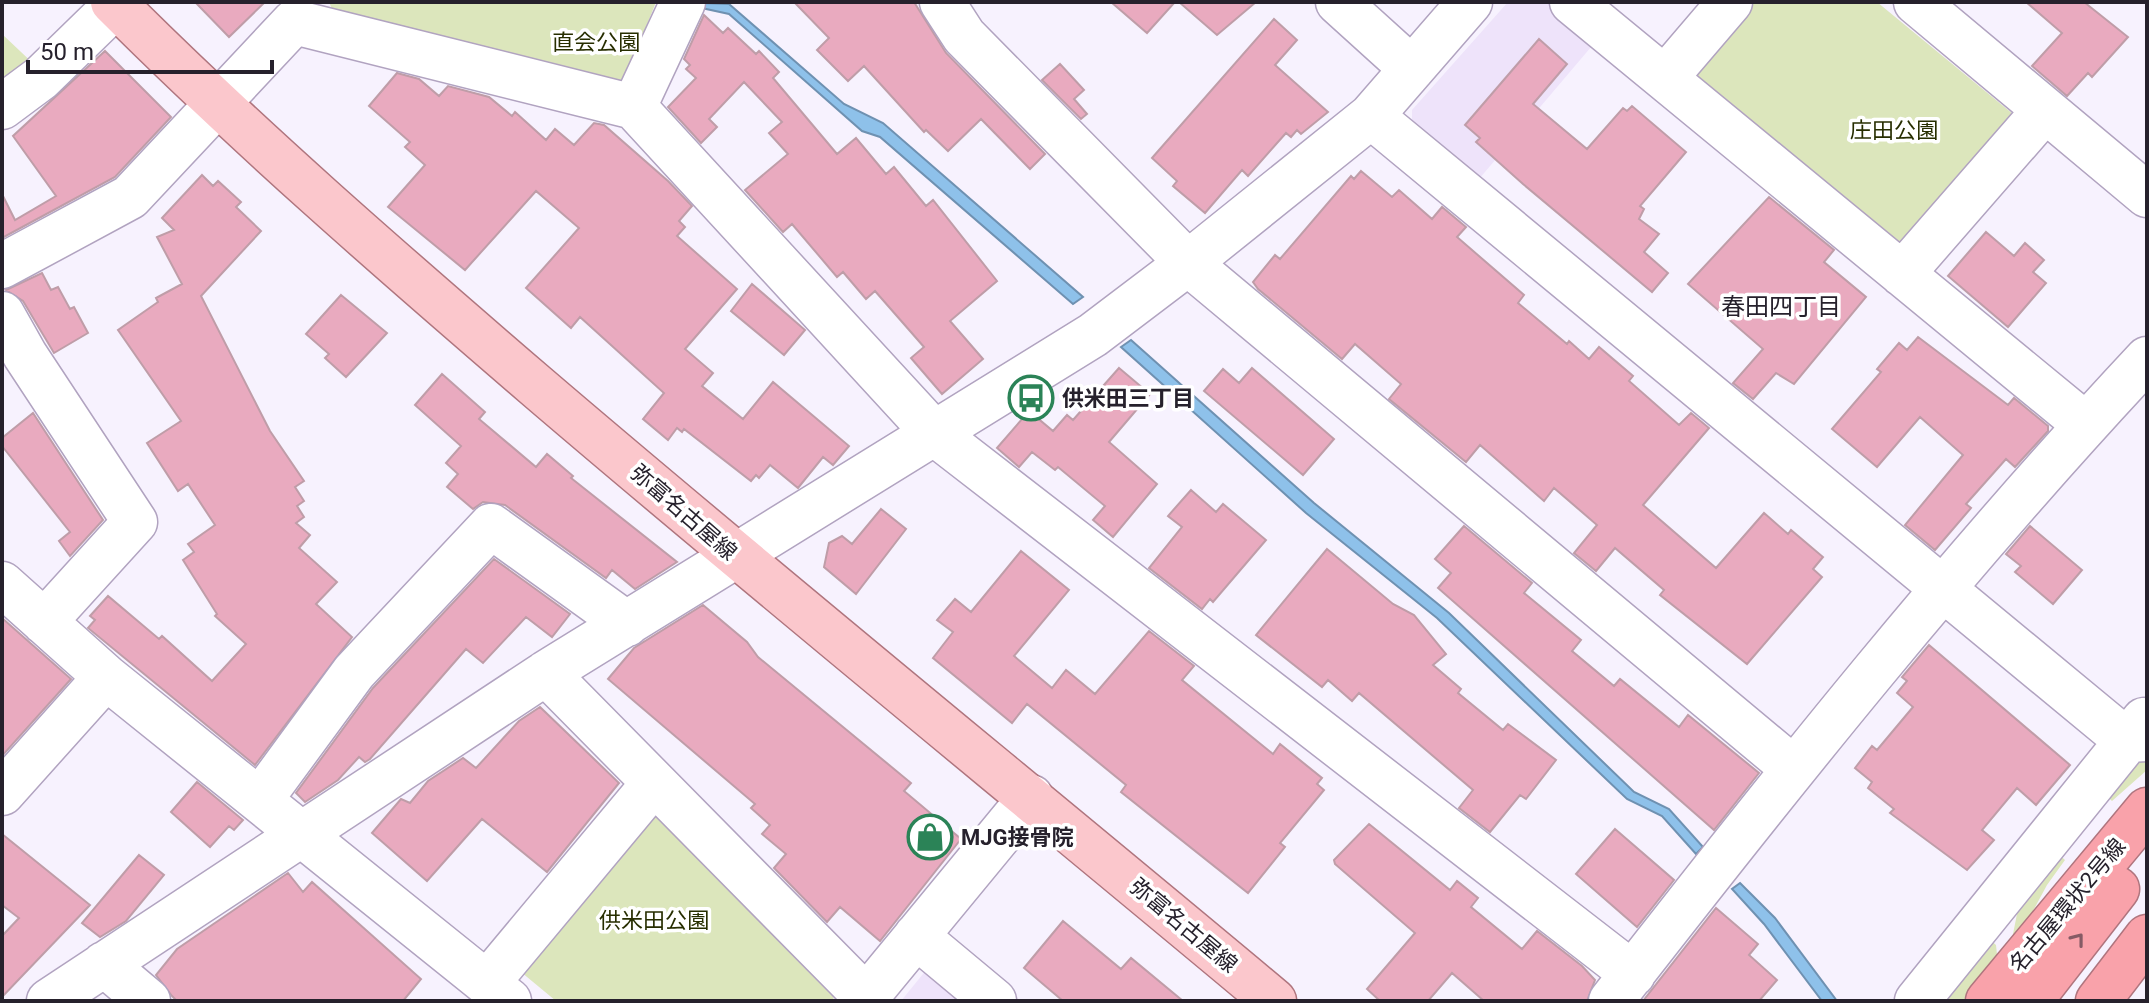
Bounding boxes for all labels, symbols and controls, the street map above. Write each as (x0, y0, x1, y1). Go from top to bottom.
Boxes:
scale bar (28, 24, 272, 74)
park label: 直会公園 (552, 30, 640, 55)
text: 50 m (40, 38, 94, 66)
park label: 庄田公園 (1850, 118, 1938, 143)
district label: 春田四丁目 (1721, 293, 1841, 321)
bus stop icon: 供米田三丁目 (1007, 374, 1055, 422)
place label: 供米田三丁目 (1062, 386, 1194, 411)
street label: 弥富名古屋線 (626, 460, 742, 565)
shop icon: MJG接骨院 (906, 813, 954, 861)
place label: MJG接骨院 (961, 825, 1074, 850)
street label: 名古屋環状2号線 (2004, 834, 2130, 977)
street label: 弥富名古屋線 (1125, 873, 1242, 977)
park label: 供米田公園 (599, 908, 709, 933)
one-way arrow (2069, 933, 2083, 948)

